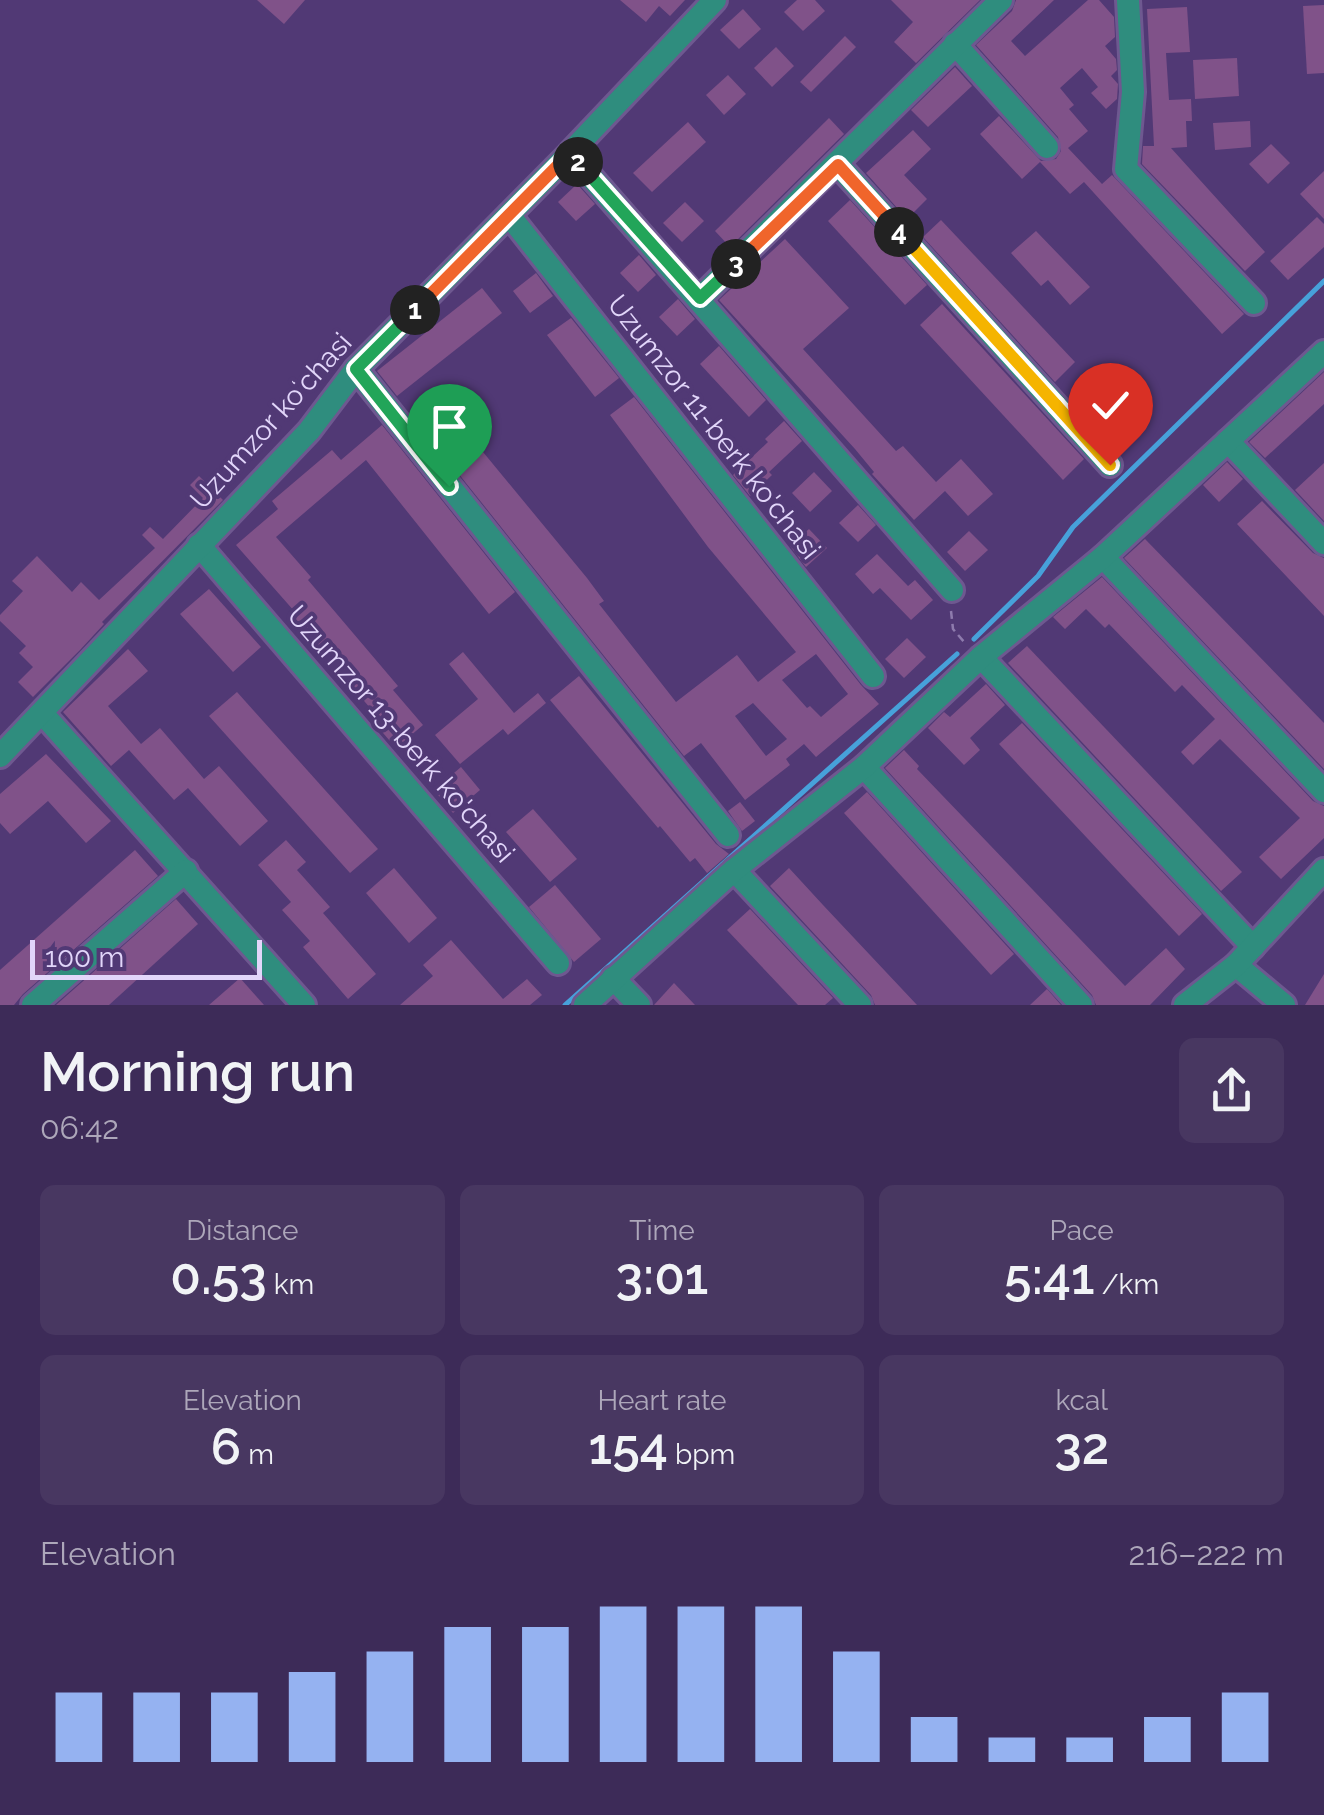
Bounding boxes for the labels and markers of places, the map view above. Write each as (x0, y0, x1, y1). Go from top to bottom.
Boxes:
pin: 2 (553, 137, 603, 187)
pin: 4 (874, 207, 924, 257)
pin: 3 (711, 239, 761, 289)
pin: 1 (390, 285, 440, 335)
pin (1068, 363, 1153, 466)
pin (407, 384, 492, 487)

